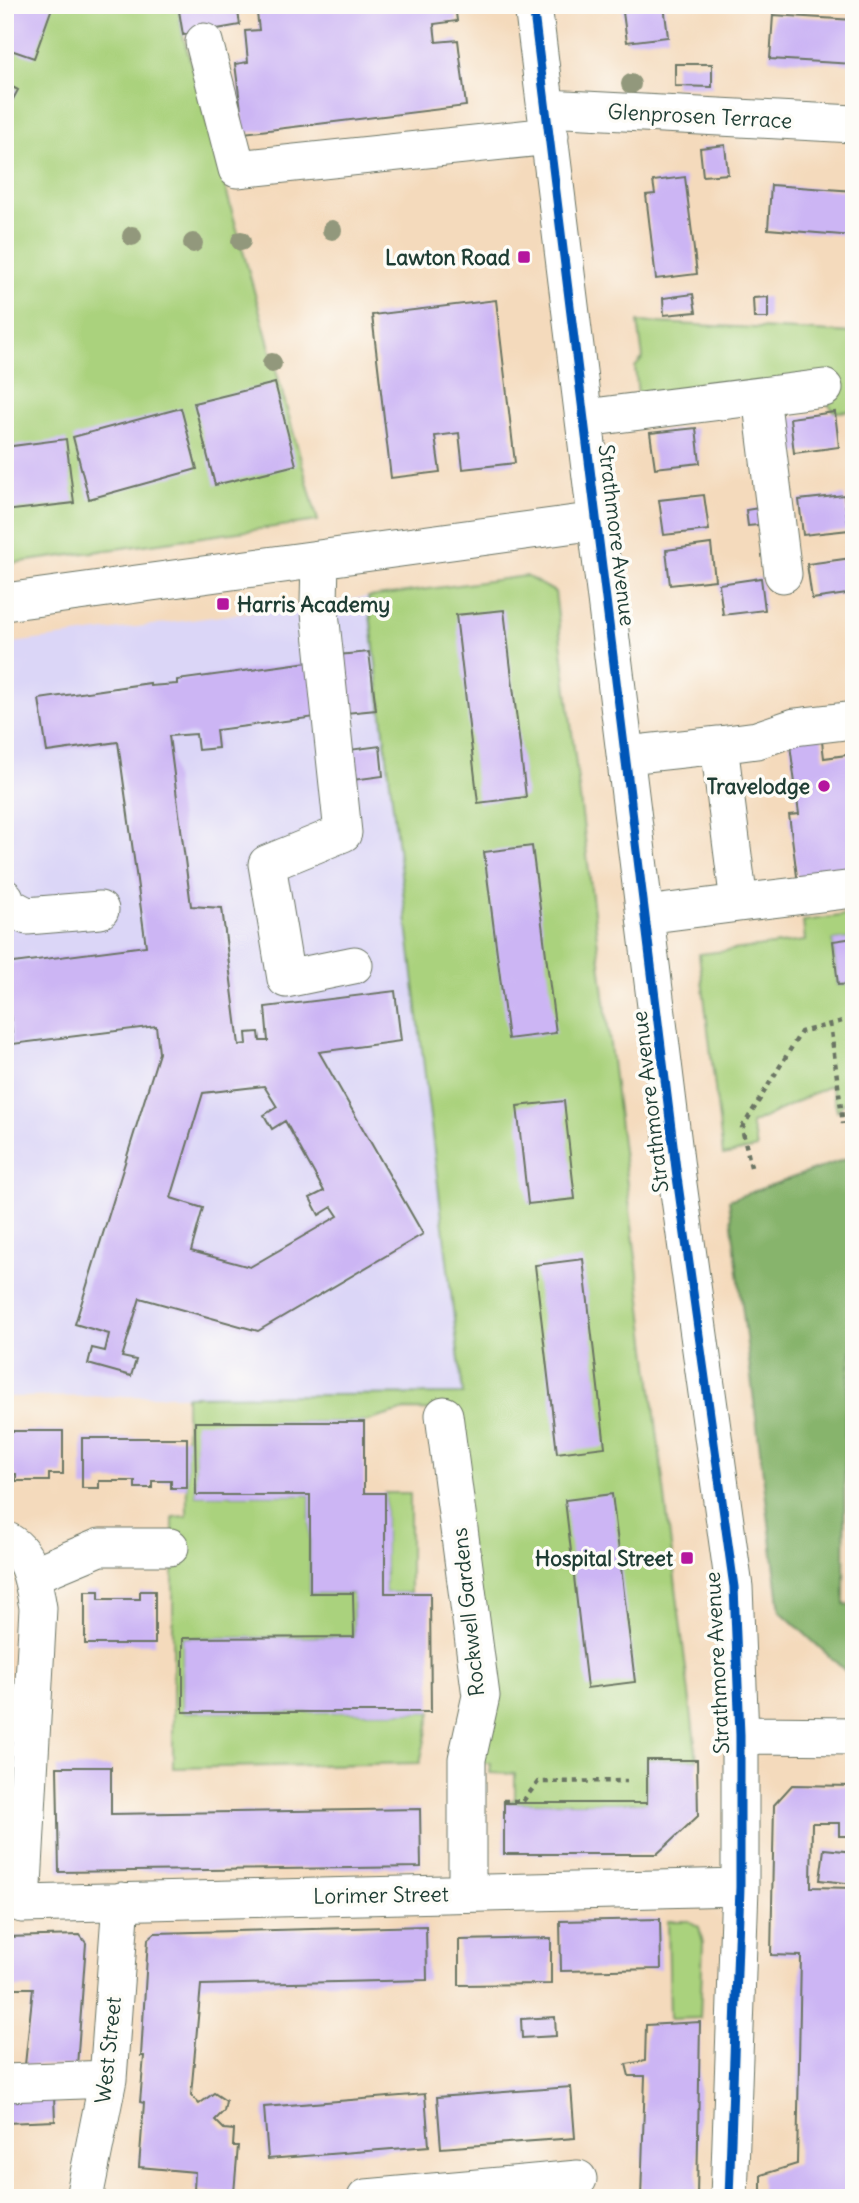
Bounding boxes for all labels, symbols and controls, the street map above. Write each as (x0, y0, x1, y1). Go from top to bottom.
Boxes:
street label: Glenprosen Terrace (607, 98, 793, 134)
place label: Lawton Road (385, 244, 511, 271)
marker: Lawton Road (516, 249, 532, 265)
street label: Strathmore Avenue (592, 443, 642, 627)
place label: Harris Academy (237, 591, 390, 618)
marker: Harris Academy (215, 596, 231, 612)
place label: Travelodge (707, 773, 810, 800)
marker: Travelodge (816, 778, 832, 794)
street label: Strathmore Avenue (625, 1010, 675, 1194)
street label: Rockwell Gardens (446, 1526, 490, 1698)
place label: Hospital Street (535, 1545, 674, 1572)
marker: Hospital Street (679, 1550, 695, 1566)
street label: Strathmore Avenue (699, 1571, 735, 1755)
street label: Lorimer Street (313, 1880, 449, 1910)
street label: West Street (89, 1995, 127, 2105)

